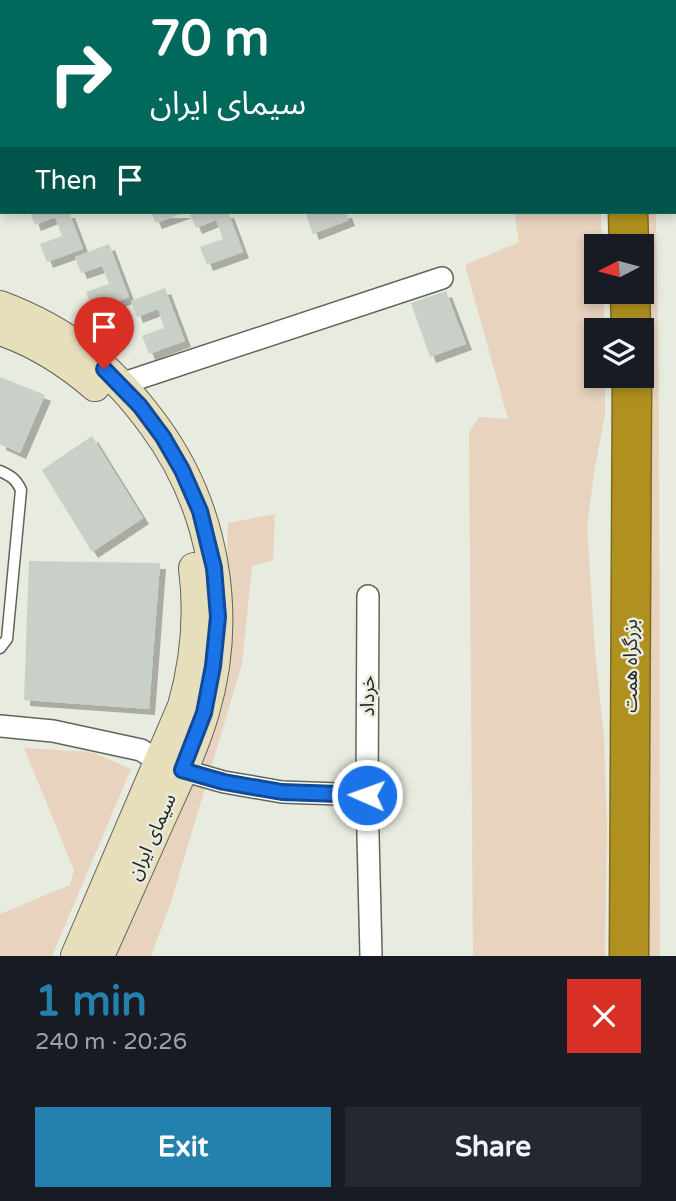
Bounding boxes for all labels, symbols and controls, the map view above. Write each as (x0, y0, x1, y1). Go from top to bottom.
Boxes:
text: 70 m (150, 10, 269, 69)
icon: right (35, 28, 126, 119)
text: سیمای ایران (150, 85, 306, 123)
icon: arrive (111, 161, 149, 199)
text: Then (35, 165, 97, 196)
north arrow (584, 234, 654, 304)
map controls (584, 234, 654, 388)
pin (74, 297, 134, 369)
icon: arrive (85, 308, 123, 346)
button: layers (584, 318, 654, 388)
street label: بزرگراه همت (620, 619, 642, 713)
street label: خرداد (357, 676, 379, 716)
position arrow (330, 758, 404, 832)
street label: سیمای ایران (123, 790, 181, 884)
text: 1 min (35, 976, 147, 1027)
button: close (567, 979, 641, 1053)
text: 240 m · 20:26 (35, 1028, 187, 1056)
button: Exit (35, 1107, 331, 1187)
button: Share (345, 1107, 641, 1187)

